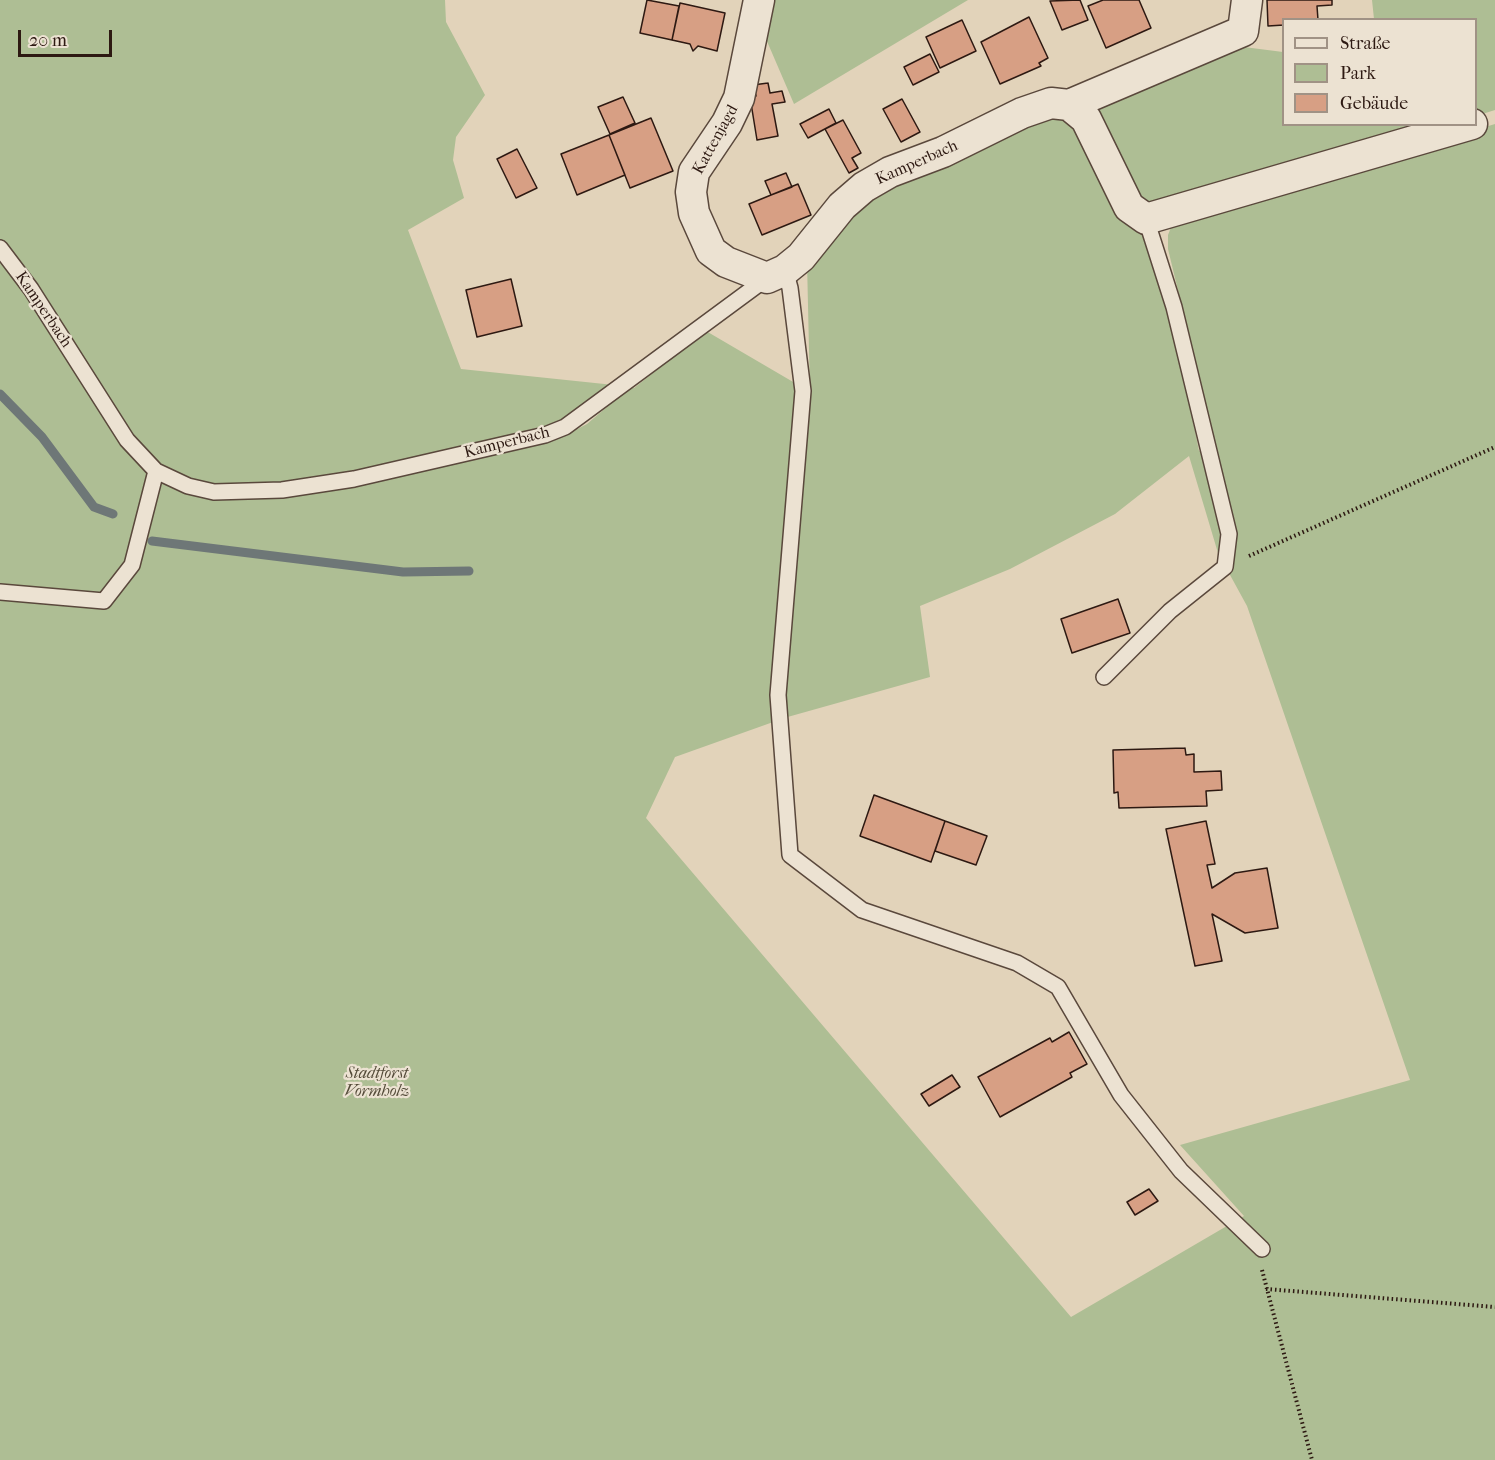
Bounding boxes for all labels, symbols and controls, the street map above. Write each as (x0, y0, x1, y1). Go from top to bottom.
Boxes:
scale bar (21, 18, 116, 56)
legend (1282, 18, 1477, 126)
text: 20 m (29, 30, 67, 51)
text: Straße (1340, 33, 1390, 54)
text: Park (1340, 63, 1376, 84)
text: Gebäude (1340, 93, 1408, 114)
street label: Kattenjagd (689, 102, 743, 178)
street label: Kamperbach (873, 136, 961, 190)
street label: Kamperbach (11, 268, 75, 352)
street label: Kamperbach (462, 423, 552, 463)
park label: Stadtforst Vormholz (345, 1064, 409, 1102)

